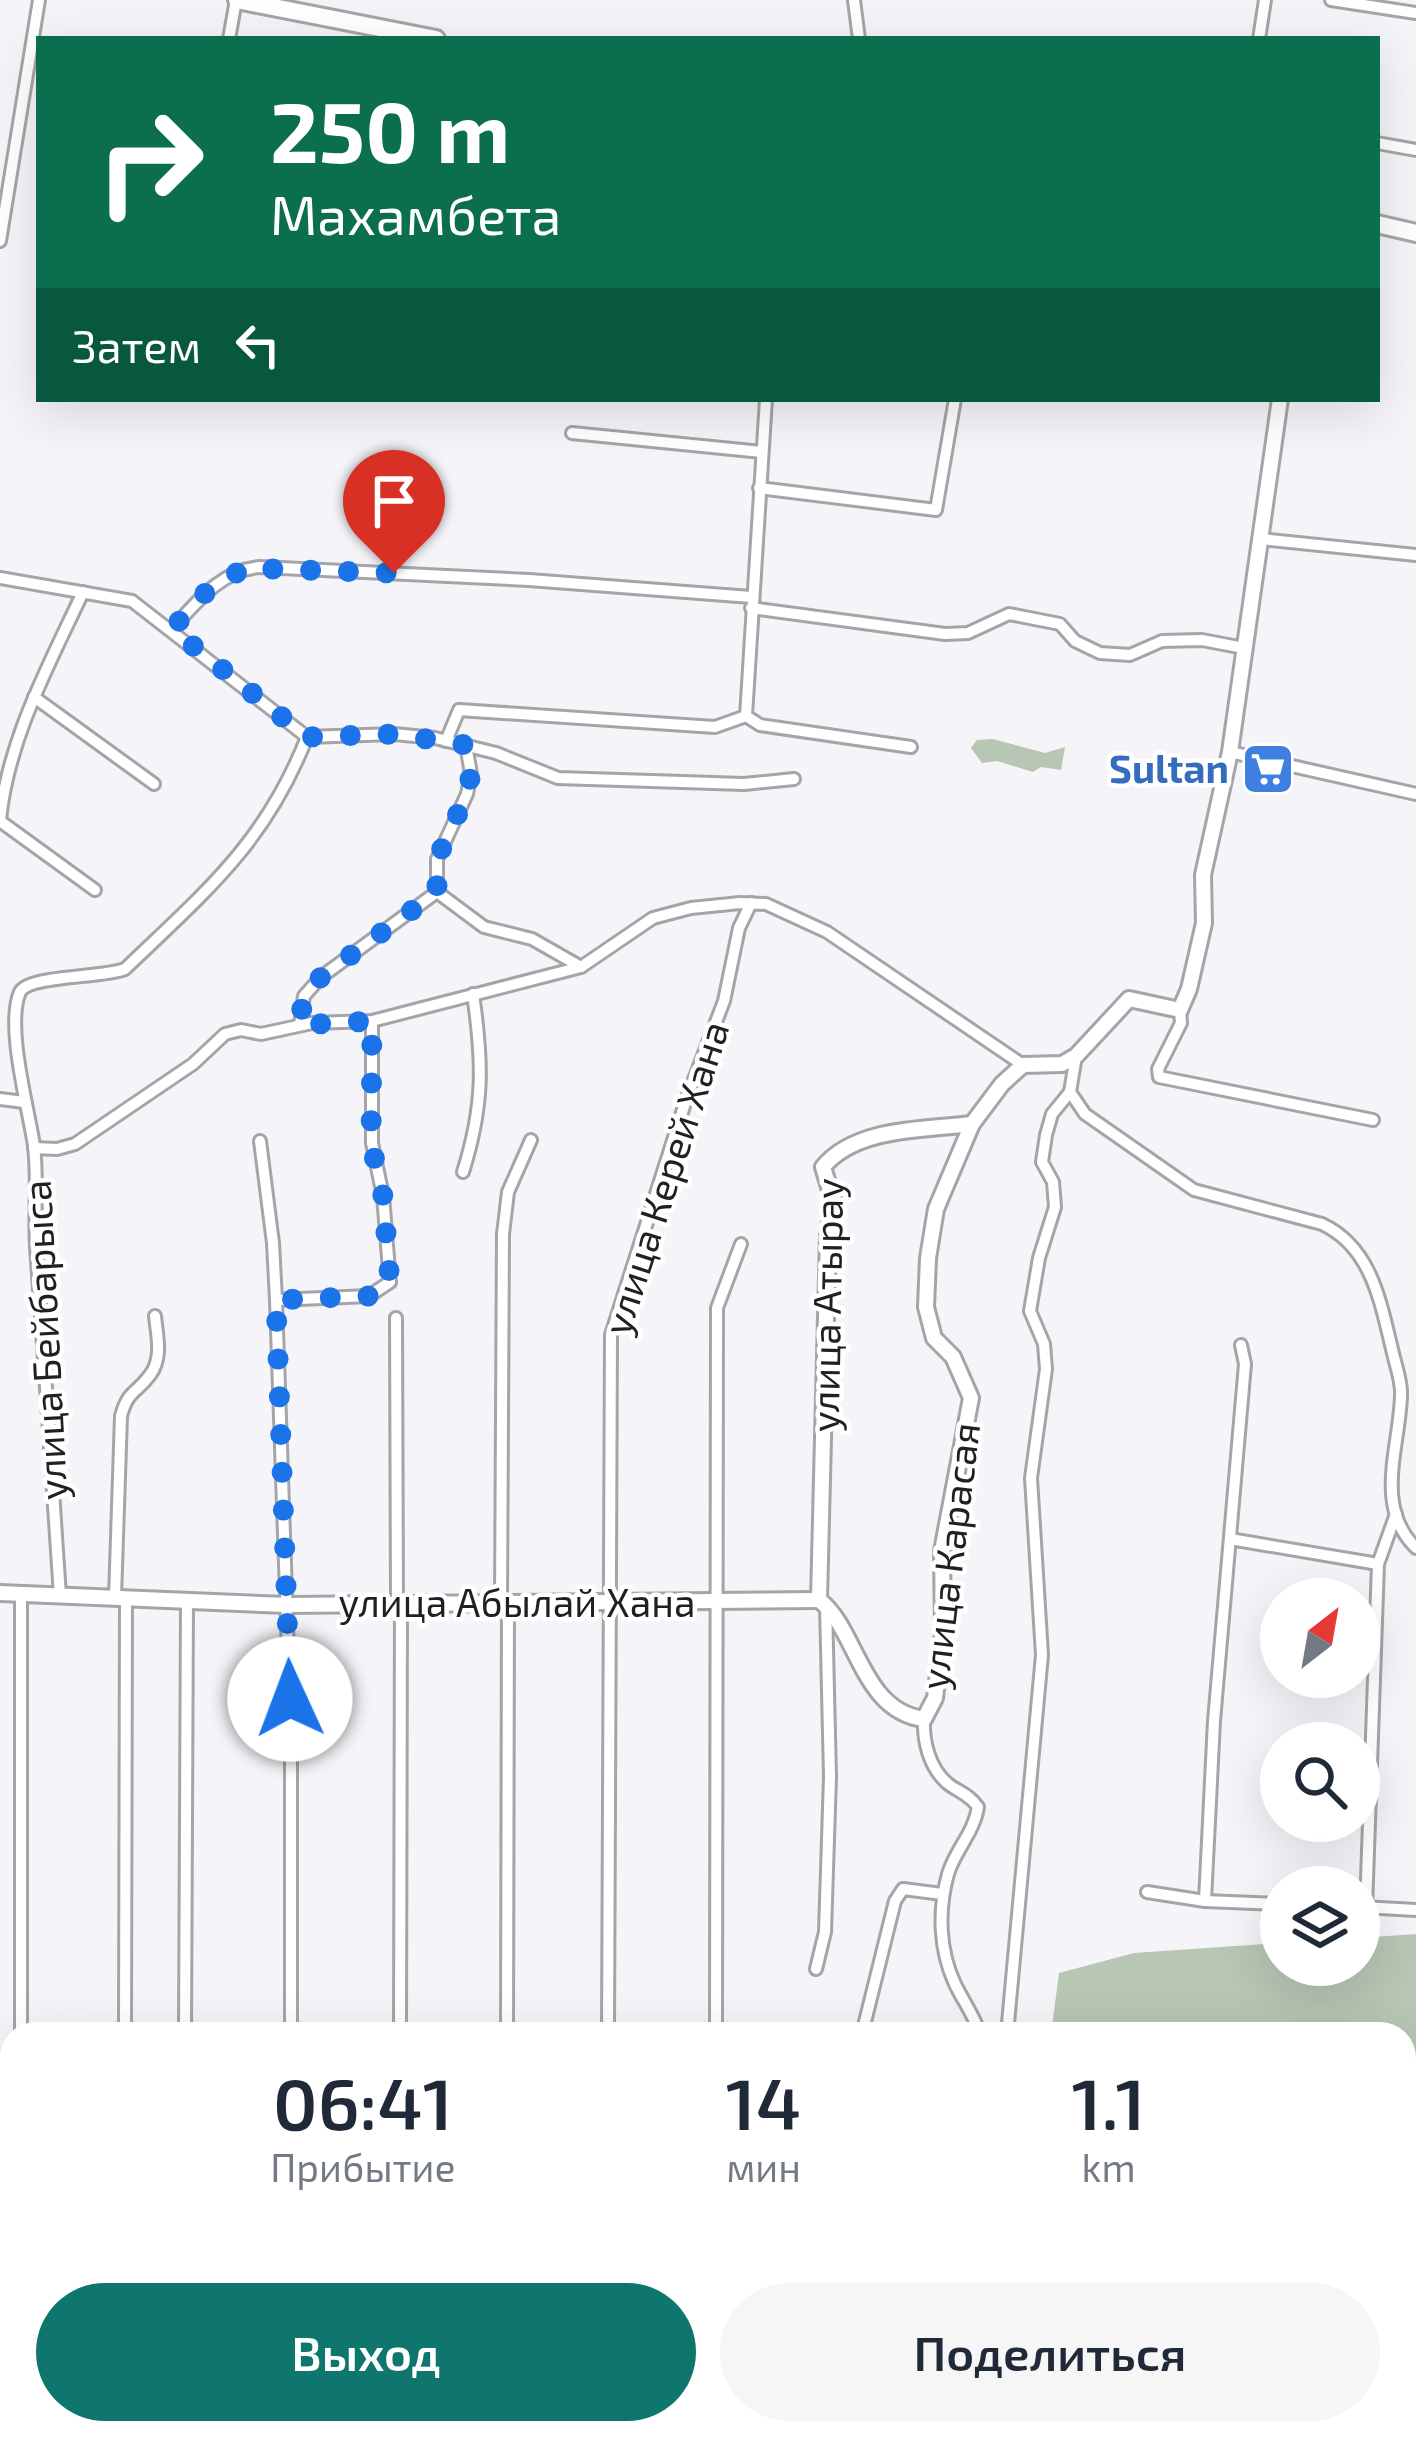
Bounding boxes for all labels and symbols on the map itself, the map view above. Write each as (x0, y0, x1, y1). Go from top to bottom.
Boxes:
pin (343, 450, 445, 573)
supermarket icon: Sultan (1240, 741, 1296, 797)
place label: Sultan (1109, 744, 1229, 791)
street label: улица Керей Хана (592, 1015, 738, 1341)
street label: улица Атырау (800, 1178, 852, 1432)
street label: улица Бейбарыса (12, 1179, 76, 1501)
street label: улица Карасая (909, 1420, 989, 1692)
street label: улица Абылай Хана (338, 1578, 696, 1626)
north arrow (1260, 1578, 1380, 1698)
position arrow (227, 1636, 353, 1762)

